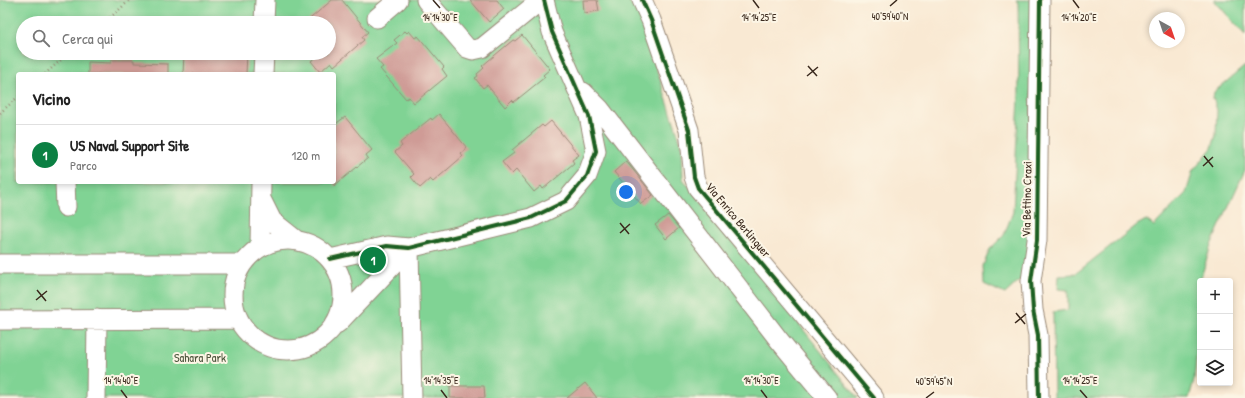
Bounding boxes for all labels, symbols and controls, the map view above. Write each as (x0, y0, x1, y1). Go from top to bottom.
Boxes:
text: 40°59'40"N (872, 10, 908, 23)
text: 14°14'30"E (422, 11, 458, 24)
text: 14°14'25"E (741, 11, 777, 24)
text: 14°14'20"E (1061, 11, 1097, 24)
north arrow (1149, 12, 1185, 48)
search box (16, 16, 336, 60)
icon: search (30, 27, 52, 49)
text: Cerca qui (62, 28, 113, 49)
text: Vicino (32, 87, 70, 110)
text: US Naval Support Site (70, 135, 189, 156)
text: 1 (43, 146, 47, 164)
text: 120 m (292, 146, 320, 164)
text: Parco (70, 156, 97, 174)
street label: Via Bettino Craxi (1017, 161, 1036, 237)
street label: Via Enrico Berlinguer (702, 178, 775, 261)
your location (616, 182, 636, 202)
pin: 1 (360, 245, 386, 275)
map controls (1197, 278, 1233, 386)
button: + (1197, 278, 1233, 314)
button: − (1197, 314, 1233, 350)
park label: Sahara Park (174, 349, 226, 366)
button: layers (1197, 350, 1233, 386)
text: 14°14'40"E (104, 374, 139, 387)
text: 14°14'35"E (424, 374, 459, 387)
text: 14°14'30"E (743, 374, 779, 387)
text: 14°14'25"E (1062, 374, 1098, 387)
text: 40°59'45"N (916, 375, 952, 388)

